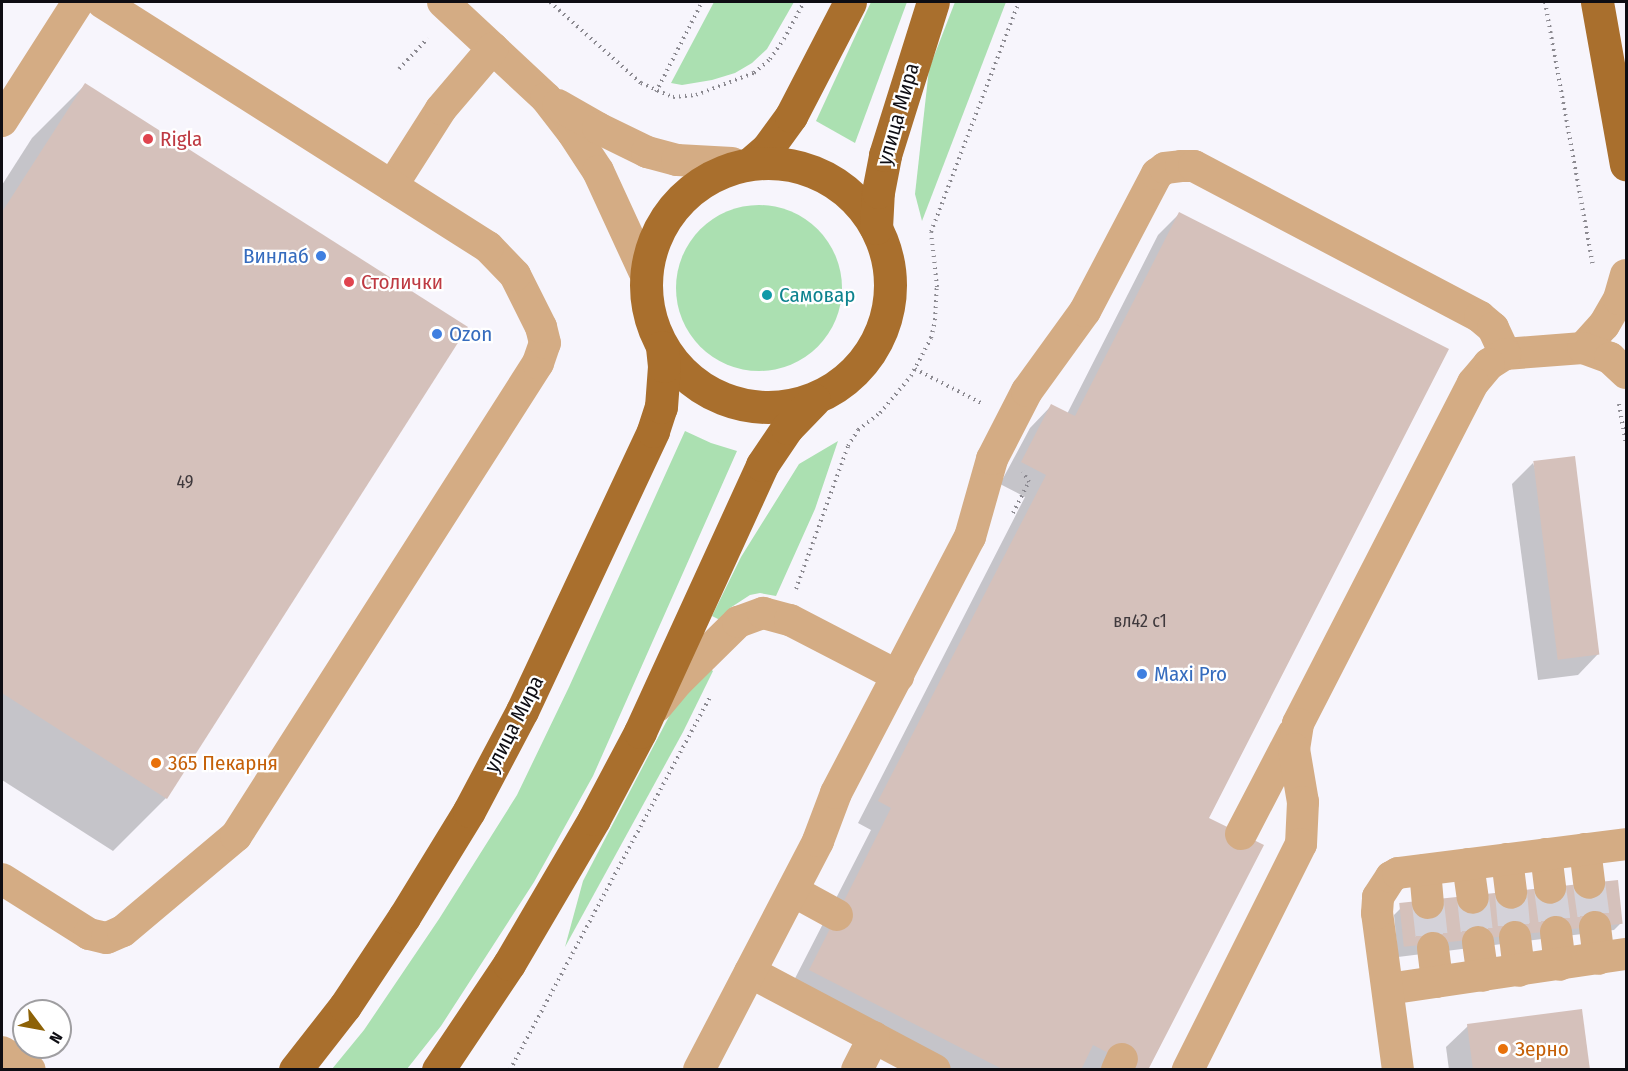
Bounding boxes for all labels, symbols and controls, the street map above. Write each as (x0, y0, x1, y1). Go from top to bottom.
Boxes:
street label: улица Мира (871, 60, 925, 168)
place label: Rigla (160, 126, 202, 152)
marker: Rigla (141, 132, 155, 146)
place label: Винлаб (243, 243, 309, 269)
marker: Винлаб (314, 249, 328, 263)
place label: Столички (361, 269, 443, 295)
marker: Столички (342, 275, 356, 289)
place label: Самовар (779, 282, 855, 308)
marker: Самовар (760, 288, 774, 302)
place label: Ozon (449, 321, 492, 347)
marker: Ozon (430, 327, 444, 341)
house number: 49 (176, 471, 194, 493)
house number: вл42 с1 (1113, 610, 1167, 632)
place label: Maxi Pro (1154, 661, 1227, 687)
marker: Maxi Pro (1135, 667, 1149, 681)
street label: улица Мира (479, 671, 549, 777)
place label: 365 Пекарня (168, 750, 278, 776)
marker: 365 Пекарня (149, 756, 163, 770)
north arrow (12, 999, 72, 1059)
text: N (45, 1029, 67, 1047)
place label: Зерно (1515, 1036, 1569, 1062)
marker: Зерно (1496, 1042, 1510, 1056)

